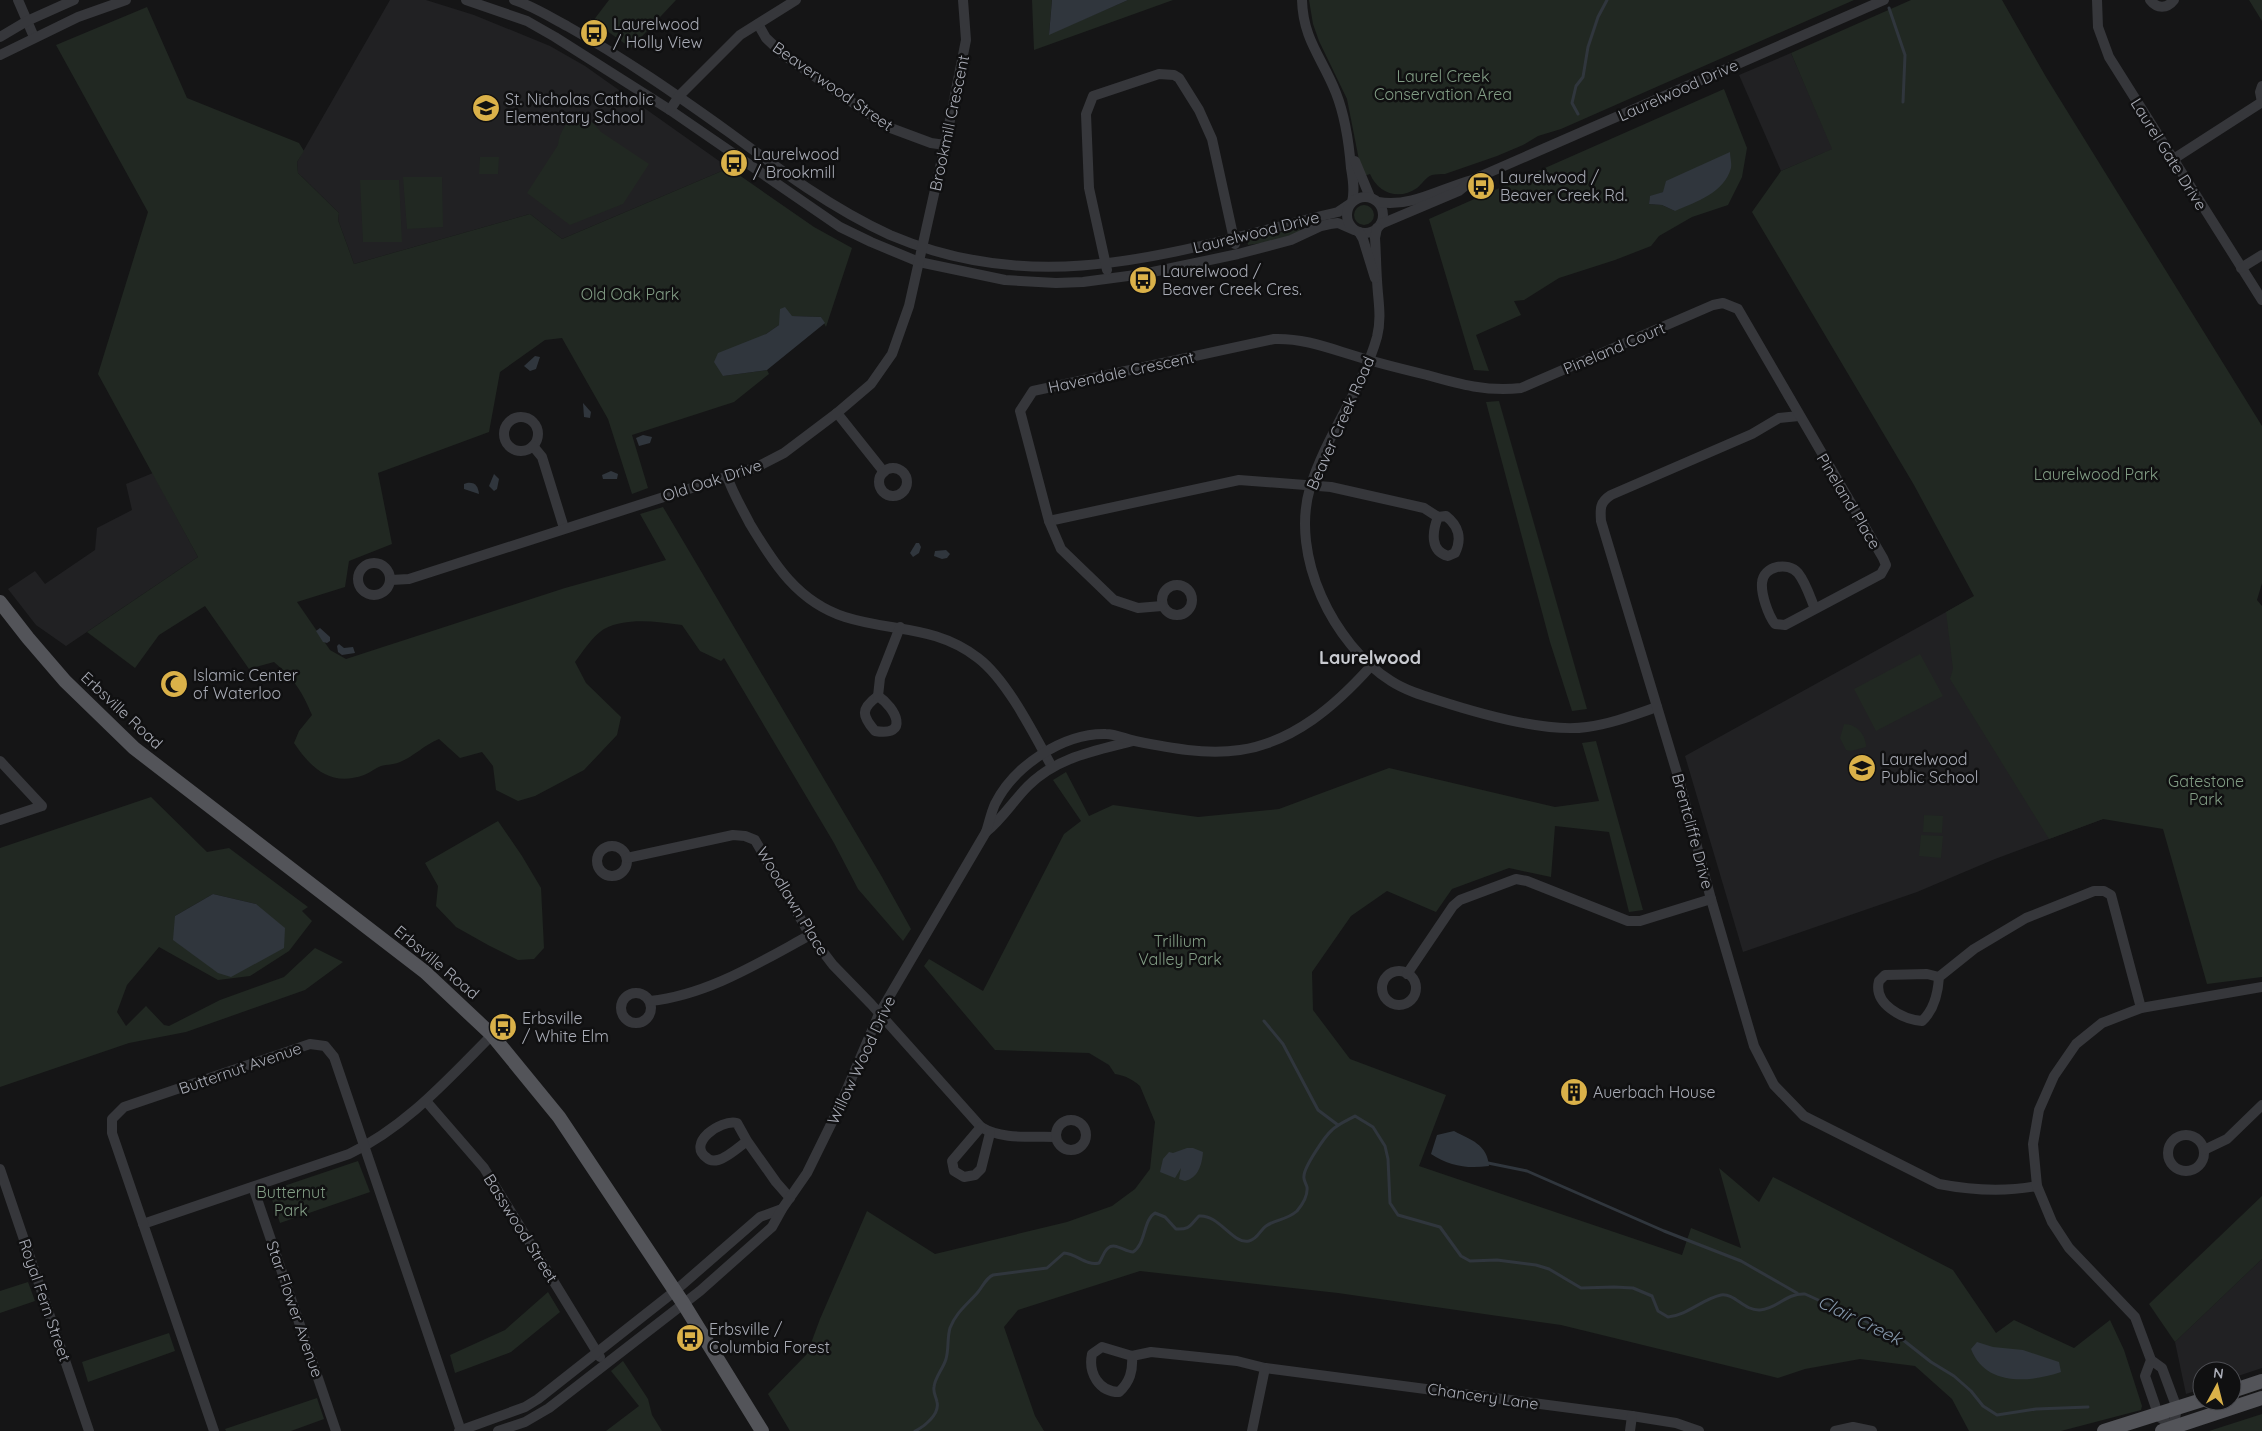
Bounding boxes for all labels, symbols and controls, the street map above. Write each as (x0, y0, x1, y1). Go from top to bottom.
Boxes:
place label: Laurelwood / Holly View (613, 14, 703, 52)
bus stop icon: Laurelwood / Holly View (579, 18, 609, 48)
street label: Beaverwood Street (769, 37, 897, 135)
street label: Brookmill Crescent (925, 53, 973, 193)
street label: Laurelwood Drive (1615, 55, 1741, 125)
park label: Laurel Creek Conservation Area (1374, 66, 1512, 104)
place label: St. Nicholas Catholic Elementary School (505, 89, 654, 127)
school or university icon: St. Nicholas Catholic Elementary School (471, 93, 501, 123)
street label: Laurel Gate Drive (2127, 94, 2211, 214)
place label: Laurelwood / Brookmill (753, 144, 840, 182)
bus stop icon: Laurelwood / Brookmill (719, 148, 749, 178)
place label: Laurelwood / Beaver Creek Rd. (1500, 167, 1628, 205)
bus stop icon: Laurelwood / Beaver Creek Rd. (1466, 171, 1496, 201)
street label: Laurelwood Drive (1191, 207, 1321, 257)
place label: Laurelwood / Beaver Creek Cres. (1162, 261, 1302, 299)
bus stop icon: Laurelwood / Beaver Creek Cres. (1128, 265, 1158, 295)
park label: Old Oak Park (581, 284, 679, 304)
street label: Pineland Court (1560, 318, 1668, 378)
street label: Havendale Crescent (1046, 347, 1196, 397)
street label: Beaver Creek Road (1302, 353, 1378, 493)
street label: Pineland Place (1813, 449, 1885, 553)
street label: Old Oak Drive (660, 455, 764, 505)
park label: Laurelwood Park (2034, 464, 2158, 484)
district label: Laurelwood (1319, 646, 1421, 669)
place label: Islamic Center of Waterloo (193, 665, 298, 703)
street label: Erbsville Road (77, 667, 167, 753)
mosque icon: Islamic Center of Waterloo (159, 669, 189, 699)
place label: Laurelwood Public School (1881, 749, 1978, 787)
school or university icon: Laurelwood Public School (1847, 753, 1877, 783)
street label: Brentcliffe Drive (1668, 771, 1718, 891)
park label: Gatestone Park (2168, 771, 2244, 809)
street label: Woodlawn Place (753, 843, 833, 959)
street label: Erbsville Road (390, 921, 484, 1003)
park label: Trillium Valley Park (1138, 931, 1222, 969)
street label: Willow Wood Drive (823, 993, 899, 1127)
place label: Erbsville / White Elm (522, 1008, 609, 1046)
bus stop icon: Erbsville / White Elm (488, 1012, 518, 1042)
street label: Butternut Avenue (176, 1038, 304, 1098)
building icon: Auerbach House (1559, 1077, 1589, 1107)
place label: Auerbach House (1593, 1082, 1715, 1102)
street label: Basswood Street (480, 1170, 562, 1286)
park label: Butternut Park (256, 1182, 326, 1220)
street label: Royal Fern Street (15, 1236, 75, 1364)
street label: Star Flower Avenue (262, 1238, 328, 1380)
water label: Clair Creek (1814, 1290, 1907, 1351)
place label: Erbsville / Columbia Forest (709, 1319, 830, 1357)
bus stop icon: Erbsville / Columbia Forest (675, 1323, 705, 1353)
north arrow (2192, 1361, 2242, 1411)
text: N (2212, 1364, 2225, 1383)
street label: Chancery Lane (1426, 1378, 1540, 1414)

